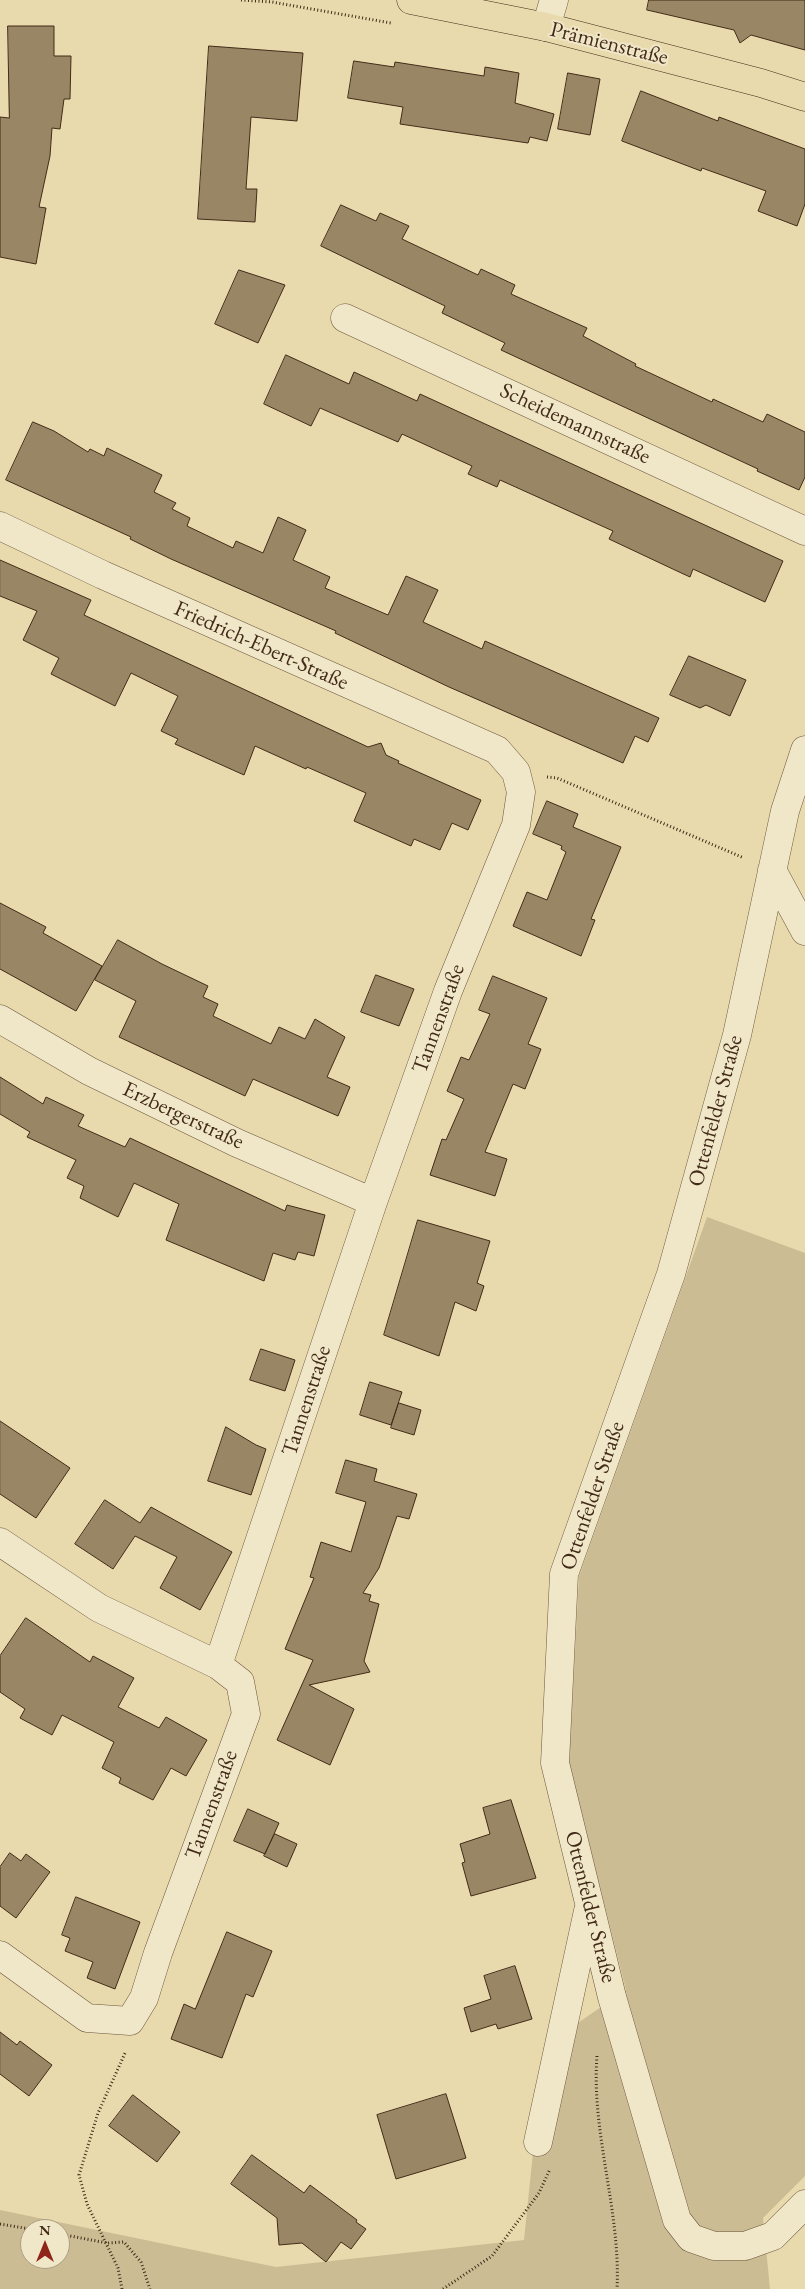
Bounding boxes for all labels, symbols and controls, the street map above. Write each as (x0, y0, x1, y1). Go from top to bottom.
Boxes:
street label: Prämienstraße (547, 17, 671, 71)
street label: Scheidemannstraße (495, 378, 655, 470)
street label: Friedrich-Ebert-Straße (170, 596, 352, 696)
street label: Tannenstraße (407, 961, 471, 1077)
street label: Ottenfelder Straße (683, 1032, 749, 1190)
street label: Erzbergerstraße (118, 1076, 248, 1156)
street label: Tannenstraße (277, 1342, 337, 1460)
street label: Ottenfelder Straße (555, 1418, 631, 1574)
street label: Tannenstraße (180, 1747, 244, 1863)
street label: Ottenfelder Straße (558, 1828, 622, 1986)
north arrow (20, 2219, 70, 2269)
text: N (39, 2221, 51, 2239)

